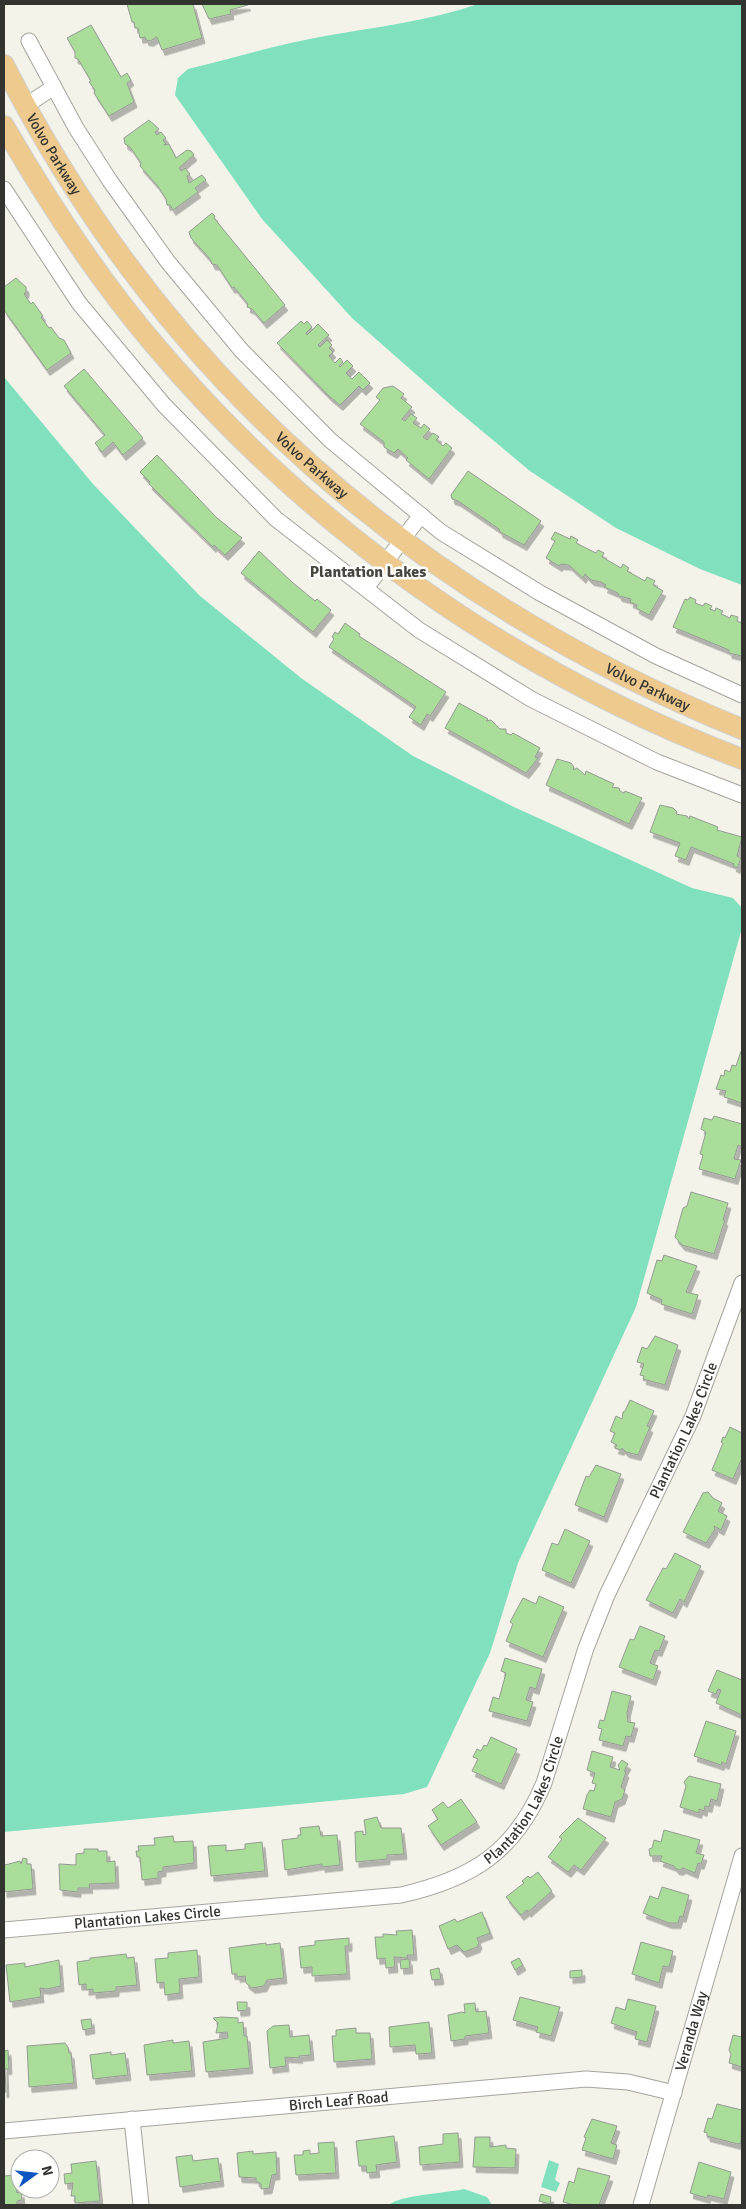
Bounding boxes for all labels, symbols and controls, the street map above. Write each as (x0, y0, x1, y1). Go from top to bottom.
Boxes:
street label: Volvo Parkway (23, 110, 85, 198)
street label: Volvo Parkway (272, 428, 352, 502)
district label: Plantation Lakes (310, 562, 426, 582)
street label: Volvo Parkway (602, 659, 693, 715)
street label: Plantation Lakes Circle (646, 1360, 721, 1502)
street label: Plantation Lakes Circle (480, 1734, 567, 1868)
street label: Plantation Lakes Circle (73, 1902, 222, 1933)
street label: Veranda Way (671, 1989, 711, 2073)
street label: Birch Leaf Road (288, 2088, 389, 2115)
north arrow (10, 2149, 60, 2199)
text: N (38, 2164, 57, 2178)

